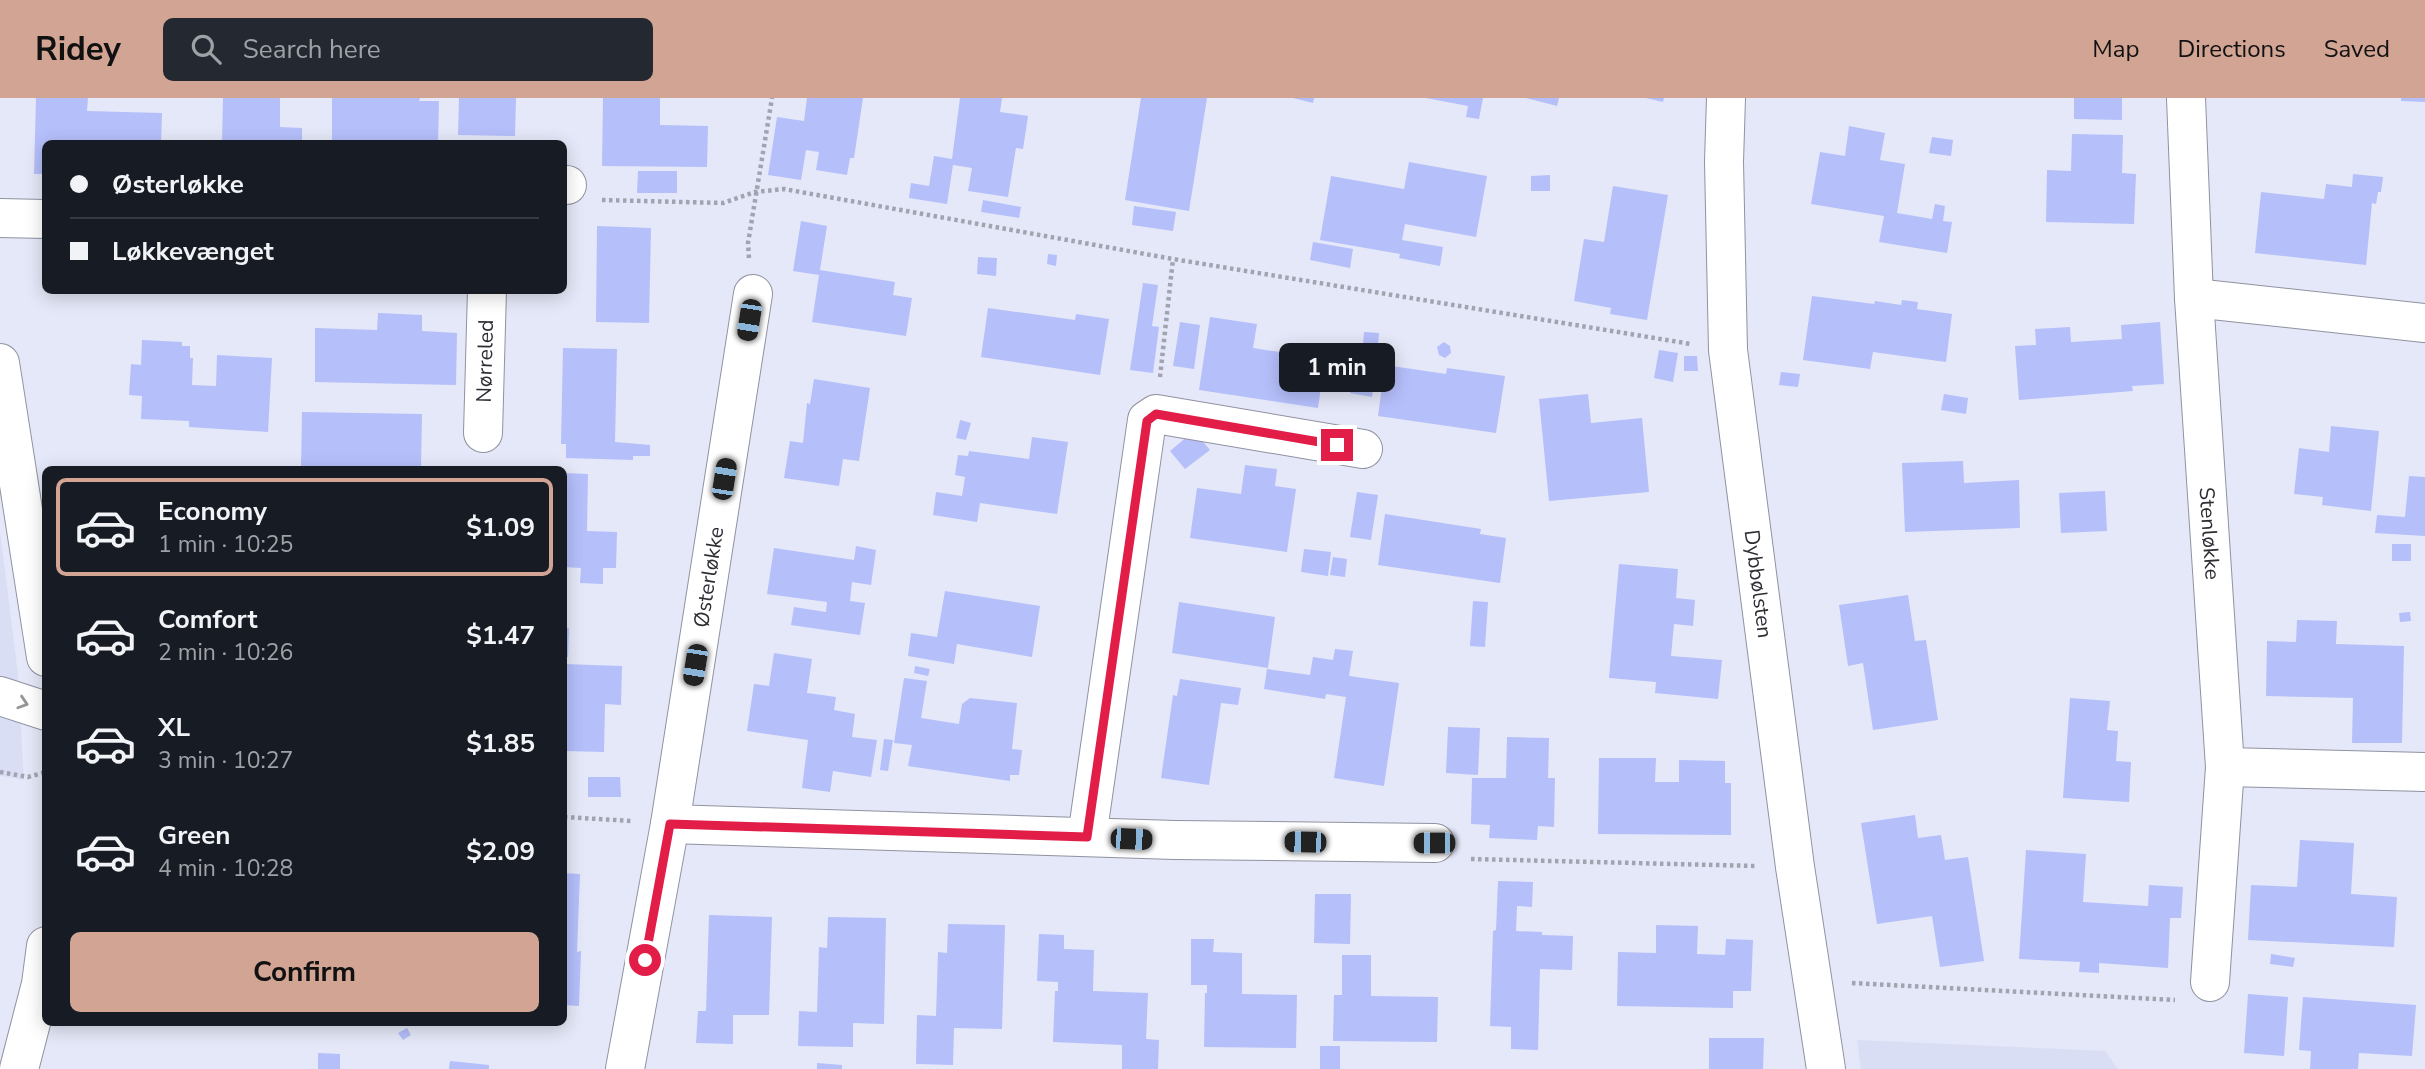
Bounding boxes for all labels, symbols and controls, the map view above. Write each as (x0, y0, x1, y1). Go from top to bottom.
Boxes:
search box (163, 18, 653, 81)
text: Ridey (35, 27, 121, 72)
icon: search (187, 30, 225, 68)
text: Search here (243, 32, 381, 67)
text: Map (2092, 33, 2139, 65)
text: Directions (2177, 33, 2286, 65)
text: Saved (2324, 33, 2390, 65)
text: Østerløkke (112, 167, 244, 202)
text: Løkkevænget (112, 234, 274, 269)
car (736, 298, 763, 342)
street label: Nørreled (470, 319, 500, 403)
callout: 1 min (1279, 344, 1395, 392)
text: 1 min (1307, 352, 1367, 383)
route end (1321, 429, 1353, 461)
car (711, 457, 738, 501)
street label: Stenløkke (2193, 486, 2227, 581)
text: Economy (158, 494, 267, 529)
icon: car (74, 496, 137, 559)
text: $1.09 (466, 510, 535, 545)
street label: Østerløkke (687, 525, 730, 630)
street label: Dybbølsten (1737, 528, 1779, 640)
text: 1 min · 10:25 (158, 529, 293, 560)
text: Comfort (158, 602, 258, 637)
icon: car (74, 604, 137, 667)
text: $1.47 (466, 618, 535, 653)
text: 2 min · 10:26 (158, 637, 293, 668)
car (682, 643, 709, 687)
one-way arrow (16, 695, 28, 710)
text: XL (158, 710, 190, 745)
icon: car (74, 712, 137, 775)
text: $1.85 (466, 726, 535, 761)
text: 3 min · 10:27 (158, 745, 293, 776)
text: Green (158, 818, 231, 853)
icon: car (74, 820, 137, 883)
car (1110, 828, 1153, 850)
car (1284, 831, 1327, 853)
car (1414, 833, 1456, 854)
text: $2.09 (466, 834, 535, 869)
text: 4 min · 10:28 (158, 853, 293, 884)
button: Confirm (70, 932, 539, 1012)
route start (629, 944, 661, 976)

